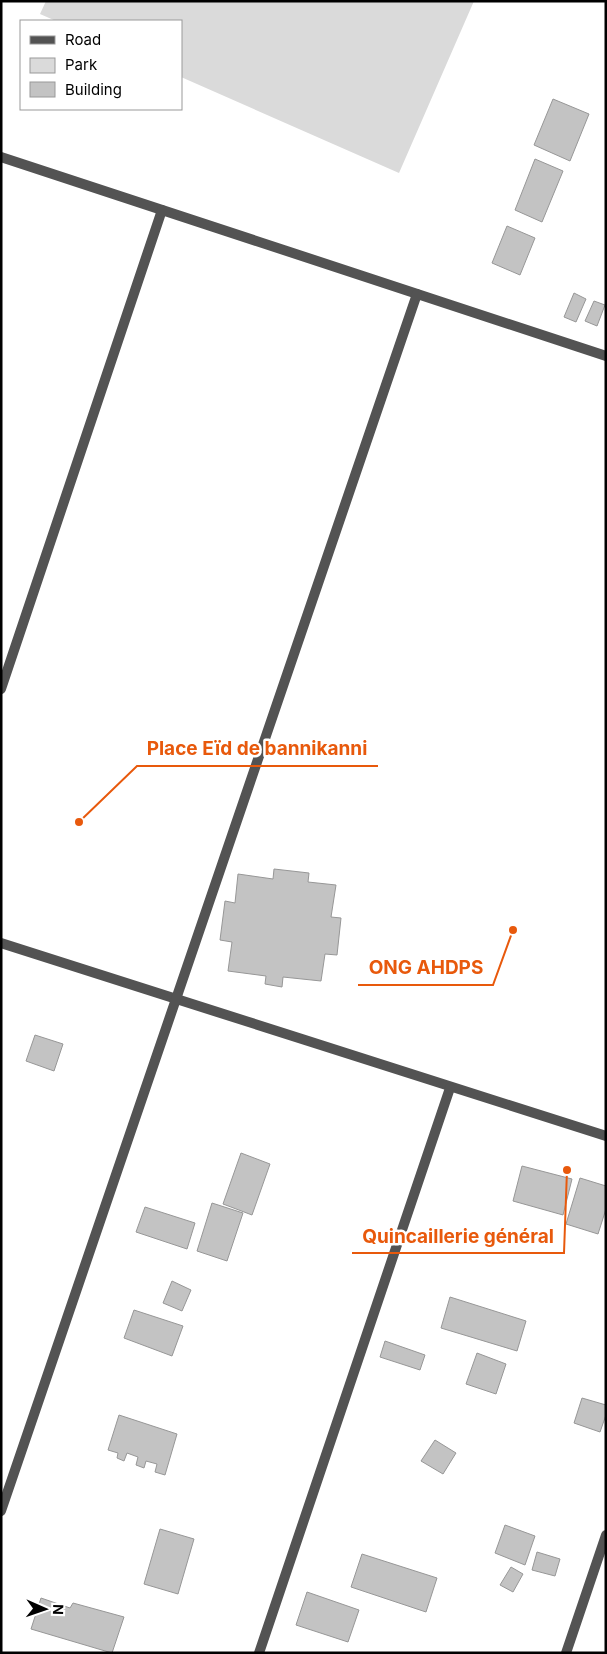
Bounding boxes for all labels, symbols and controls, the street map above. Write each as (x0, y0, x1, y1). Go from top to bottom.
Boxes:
legend (20, 20, 182, 110)
text: Road (65, 30, 101, 49)
text: Park (65, 55, 98, 74)
text: Building (65, 80, 122, 99)
callout: Place Eïd de bannikanni (137, 732, 378, 766)
text: Place Eïd de bannikanni (147, 737, 367, 760)
callout: ONG AHDPS (358, 951, 493, 985)
text: ONG AHDPS (369, 956, 483, 979)
callout: Quincaillerie général (352, 1219, 564, 1253)
text: Quincaillerie général (362, 1225, 554, 1248)
north arrow (20, 1584, 70, 1634)
text: N (50, 1604, 67, 1615)

